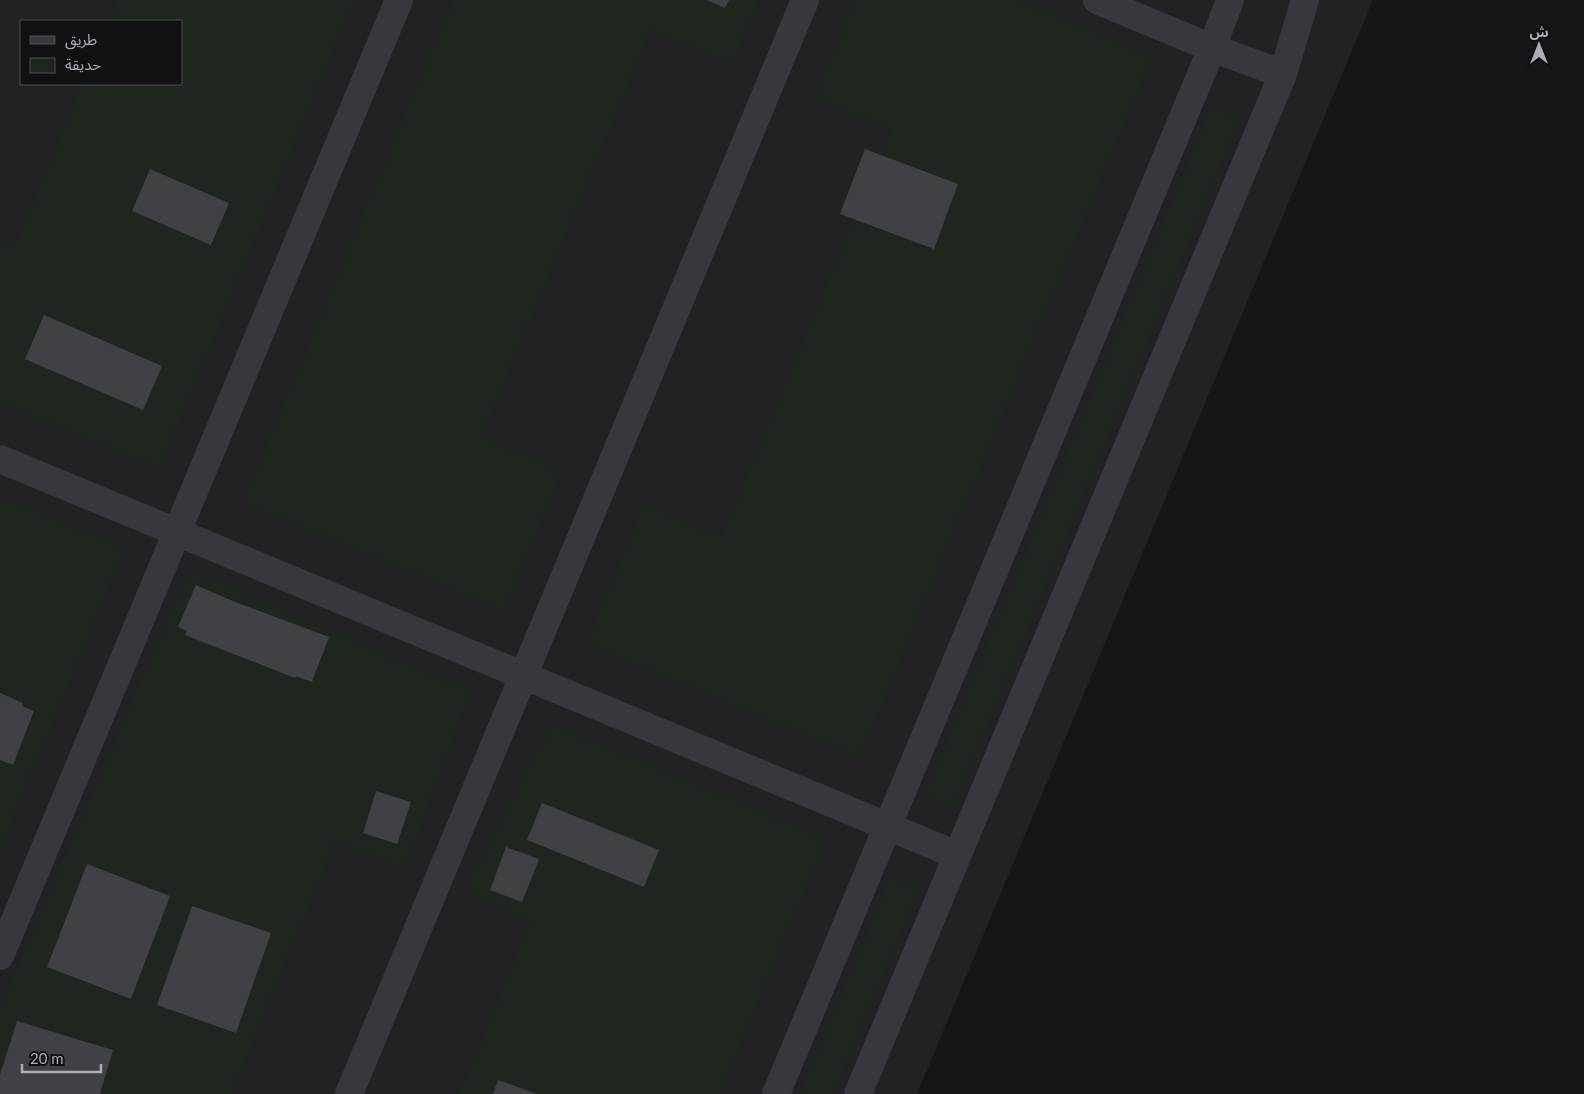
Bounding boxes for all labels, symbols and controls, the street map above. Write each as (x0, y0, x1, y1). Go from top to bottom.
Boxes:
legend (20, 20, 182, 85)
north arrow (1514, 20, 1564, 70)
text: ش (1529, 23, 1549, 40)
text: طريق (65, 30, 97, 50)
text: حديقة (65, 55, 101, 73)
scale bar (22, 1042, 101, 1074)
text: 20 m (30, 1049, 64, 1067)

